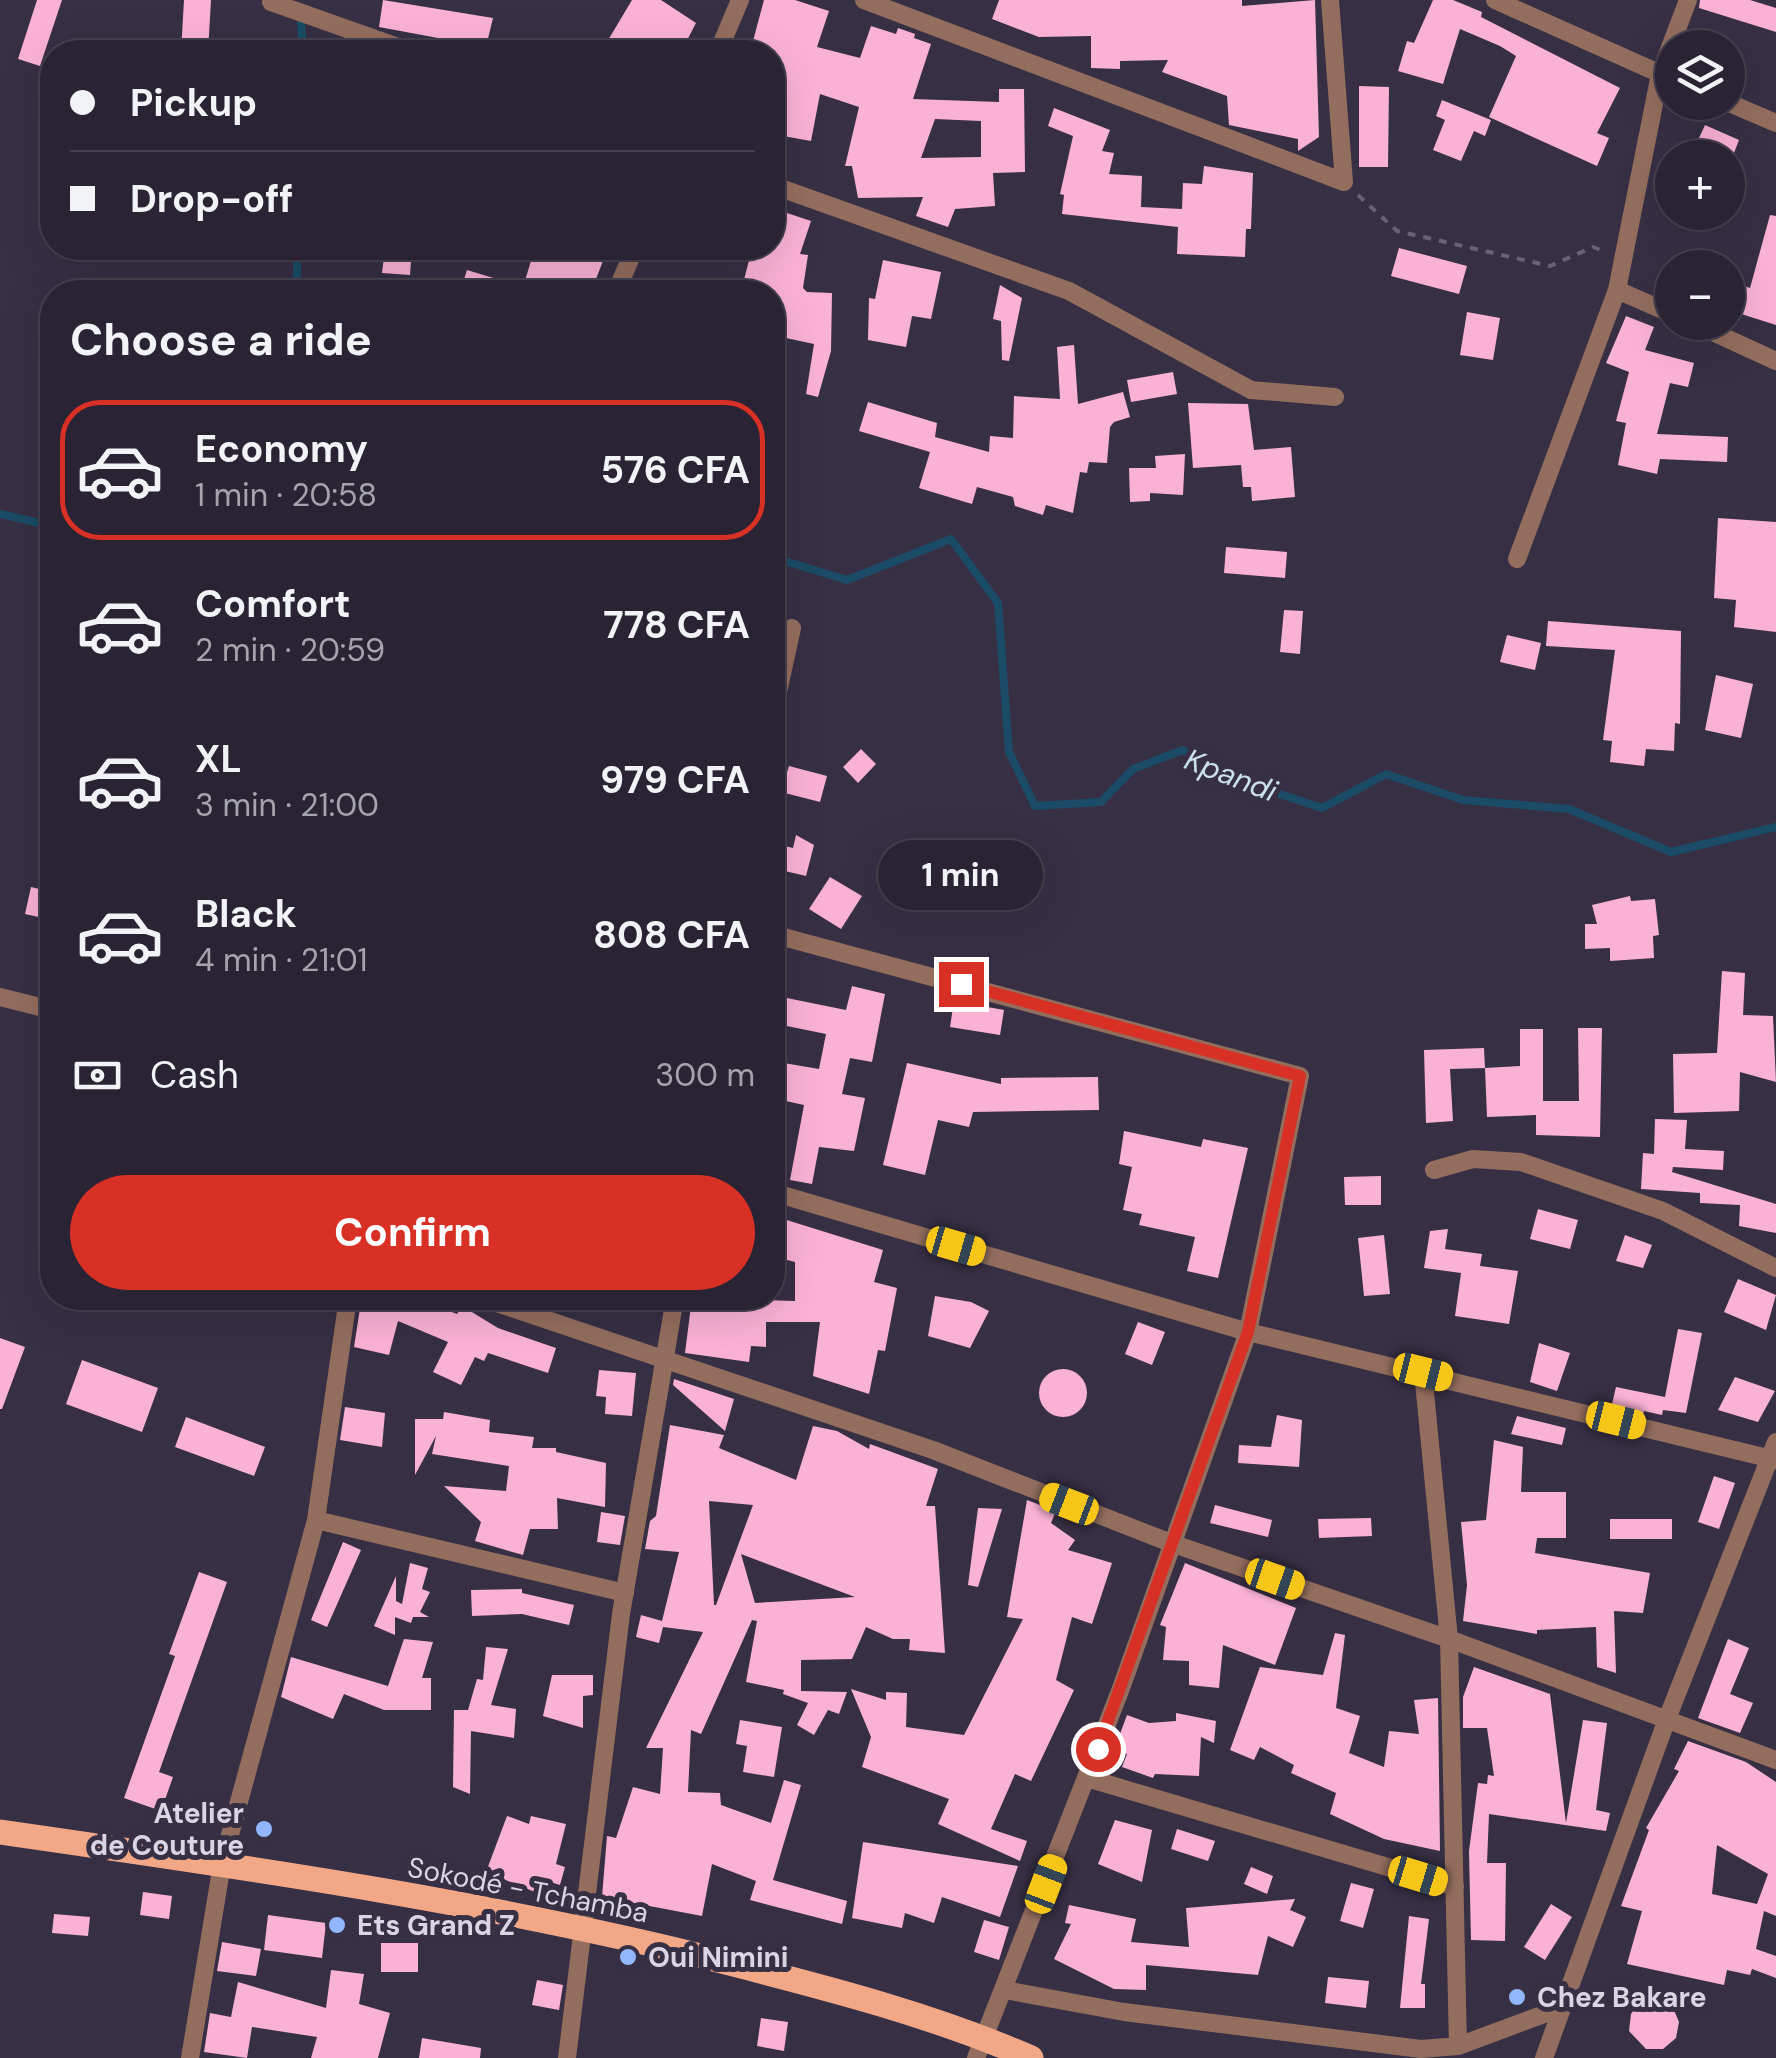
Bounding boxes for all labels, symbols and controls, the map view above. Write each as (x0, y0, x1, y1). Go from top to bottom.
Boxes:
map controls (1655, 30, 1745, 340)
button: layers (1655, 30, 1745, 120)
text: Pickup (130, 78, 257, 128)
button: + (1655, 140, 1745, 230)
text: Drop-off (130, 174, 293, 224)
button: − (1655, 250, 1745, 340)
text: Choose a ride (70, 310, 372, 369)
text: Economy (195, 424, 368, 474)
icon: car (75, 425, 165, 515)
text: 576 CFA (600, 445, 750, 495)
text: 1 min · 20:58 (195, 474, 377, 516)
text: Comfort (195, 579, 351, 629)
icon: car (75, 580, 165, 670)
text: 778 CFA (603, 600, 750, 650)
text: 2 min · 20:59 (195, 629, 385, 671)
text: XL (195, 734, 242, 784)
icon: car (75, 735, 165, 825)
water label: Kpandi (1179, 740, 1283, 811)
text: 979 CFA (600, 755, 750, 805)
text: 3 min · 21:00 (195, 784, 379, 826)
callout: 1 min (878, 839, 1044, 909)
text: 1 min (922, 854, 999, 896)
text: Black (195, 889, 297, 939)
icon: car (75, 890, 165, 980)
text: 808 CFA (593, 910, 750, 960)
text: 4 min · 21:01 (195, 939, 368, 981)
route end (939, 962, 984, 1007)
icon: cash (70, 1048, 125, 1103)
text: Cash (150, 1050, 239, 1100)
text: 300 m (655, 1054, 755, 1096)
button: Confirm (70, 1175, 755, 1290)
car (923, 1223, 989, 1269)
car (1390, 1350, 1456, 1394)
car (1583, 1398, 1649, 1442)
car (1036, 1479, 1102, 1529)
car (1242, 1555, 1308, 1603)
route start (1076, 1727, 1121, 1772)
place label: Atelier de Couture (90, 1795, 244, 1864)
marker: Atelier de Couture (253, 1818, 275, 1840)
street label: Sokodé - Tchamba (405, 1849, 651, 1931)
car (1021, 1851, 1071, 1917)
car (1385, 1853, 1451, 1899)
place label: Ets Grand Z (357, 1907, 515, 1944)
marker: Ets Grand Z (326, 1914, 348, 1936)
place label: Oui Nimini (648, 1939, 789, 1976)
marker: Oui Nimini (617, 1946, 639, 1968)
place label: Chez Bakare (1537, 1979, 1707, 2016)
marker: Chez Bakare (1506, 1986, 1528, 2008)

